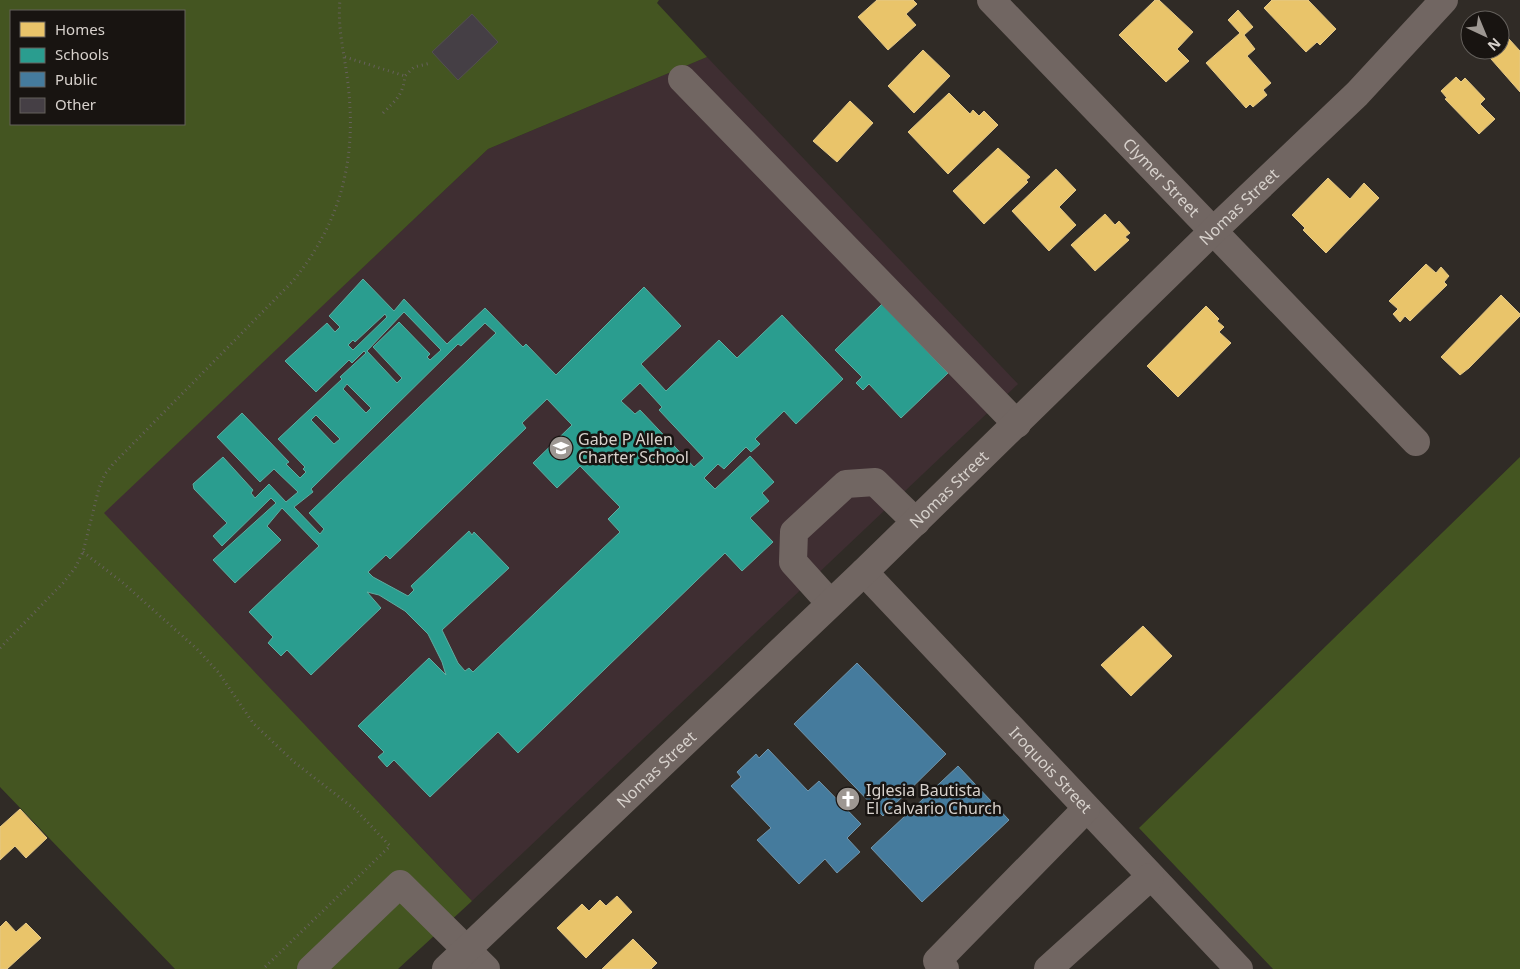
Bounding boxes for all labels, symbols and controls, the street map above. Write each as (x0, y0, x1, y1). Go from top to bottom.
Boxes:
legend (10, 10, 185, 125)
north arrow (1460, 10, 1510, 60)
text: Homes (55, 19, 105, 39)
text: N (1484, 34, 1505, 56)
text: Schools (55, 44, 109, 64)
text: Public (55, 69, 98, 89)
text: Other (55, 94, 96, 114)
street label: Clymer Street (1118, 133, 1205, 222)
street label: Nomas Street (1194, 163, 1284, 250)
place label: Gabe P Allen Charter School (578, 428, 689, 468)
school or university icon: Gabe P Allen Charter School (548, 435, 574, 461)
street label: Nomas Street (904, 445, 993, 533)
street label: Iroquois Street (1004, 722, 1097, 818)
street label: Nomas Street (612, 726, 701, 813)
place label: Iglesia Bautista El Calvario Church (866, 779, 1002, 819)
church icon: Iglesia Bautista El Calvario Church (835, 786, 861, 812)

